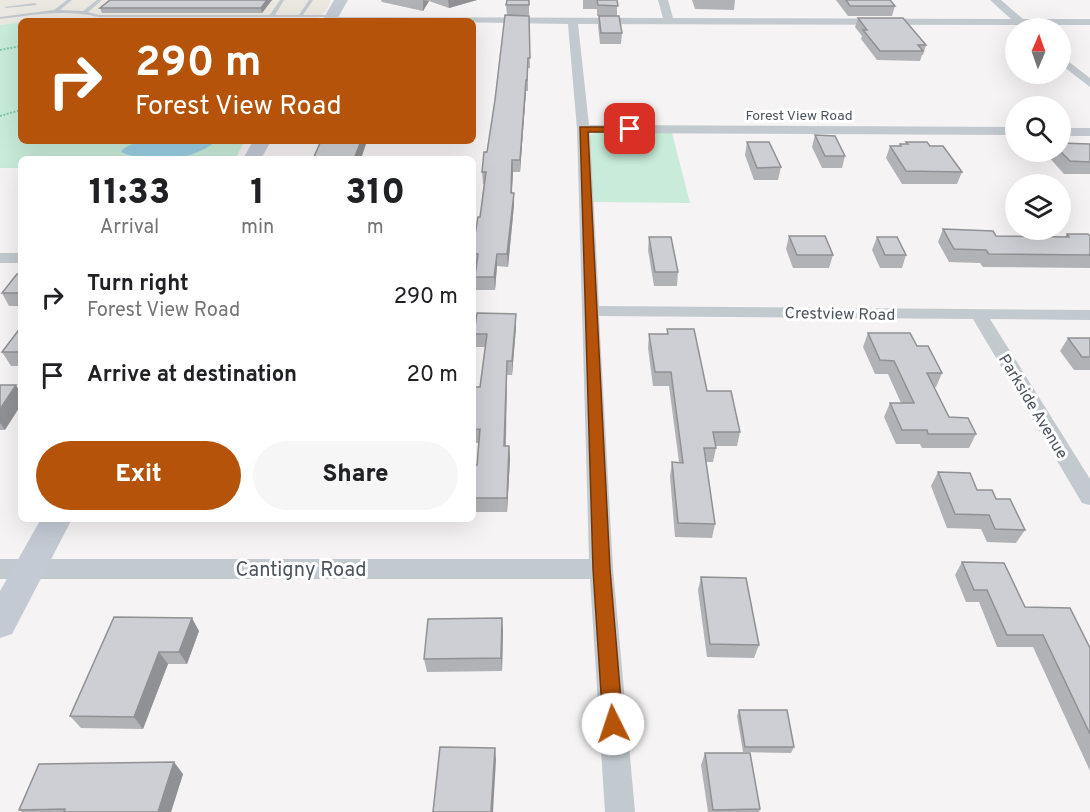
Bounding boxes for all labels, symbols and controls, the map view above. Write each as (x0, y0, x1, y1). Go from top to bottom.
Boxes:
north arrow (1005, 18, 1071, 84)
map controls (1005, 18, 1071, 240)
text: 290 m (135, 38, 262, 91)
icon: right (36, 42, 114, 120)
text: Forest View Road (135, 90, 342, 124)
button: search (1005, 96, 1071, 162)
pin (604, 103, 655, 154)
street label: Forest View Road (745, 108, 853, 125)
icon: arrive (613, 112, 646, 145)
text: 11:33 (89, 171, 170, 217)
text: 1 (250, 171, 265, 217)
text: 310 (345, 171, 405, 217)
button: layers (1005, 174, 1071, 240)
text: Arrival (100, 215, 159, 241)
text: min (241, 215, 274, 241)
text: m (367, 215, 384, 241)
text: Turn right (87, 271, 189, 298)
icon: right (36, 281, 69, 314)
text: 290 m (394, 284, 458, 311)
text: Forest View Road (87, 298, 240, 324)
street label: Crestview Road (784, 304, 895, 326)
street label: Parkside Avenue (993, 351, 1071, 463)
icon: arrive (36, 359, 69, 392)
text: Arrive at destination (87, 362, 297, 389)
text: 20 m (407, 362, 458, 389)
button: Exit (36, 441, 241, 510)
button: Share (253, 441, 458, 510)
street label: Cantigny Road (235, 558, 367, 584)
position arrow (581, 692, 645, 756)

